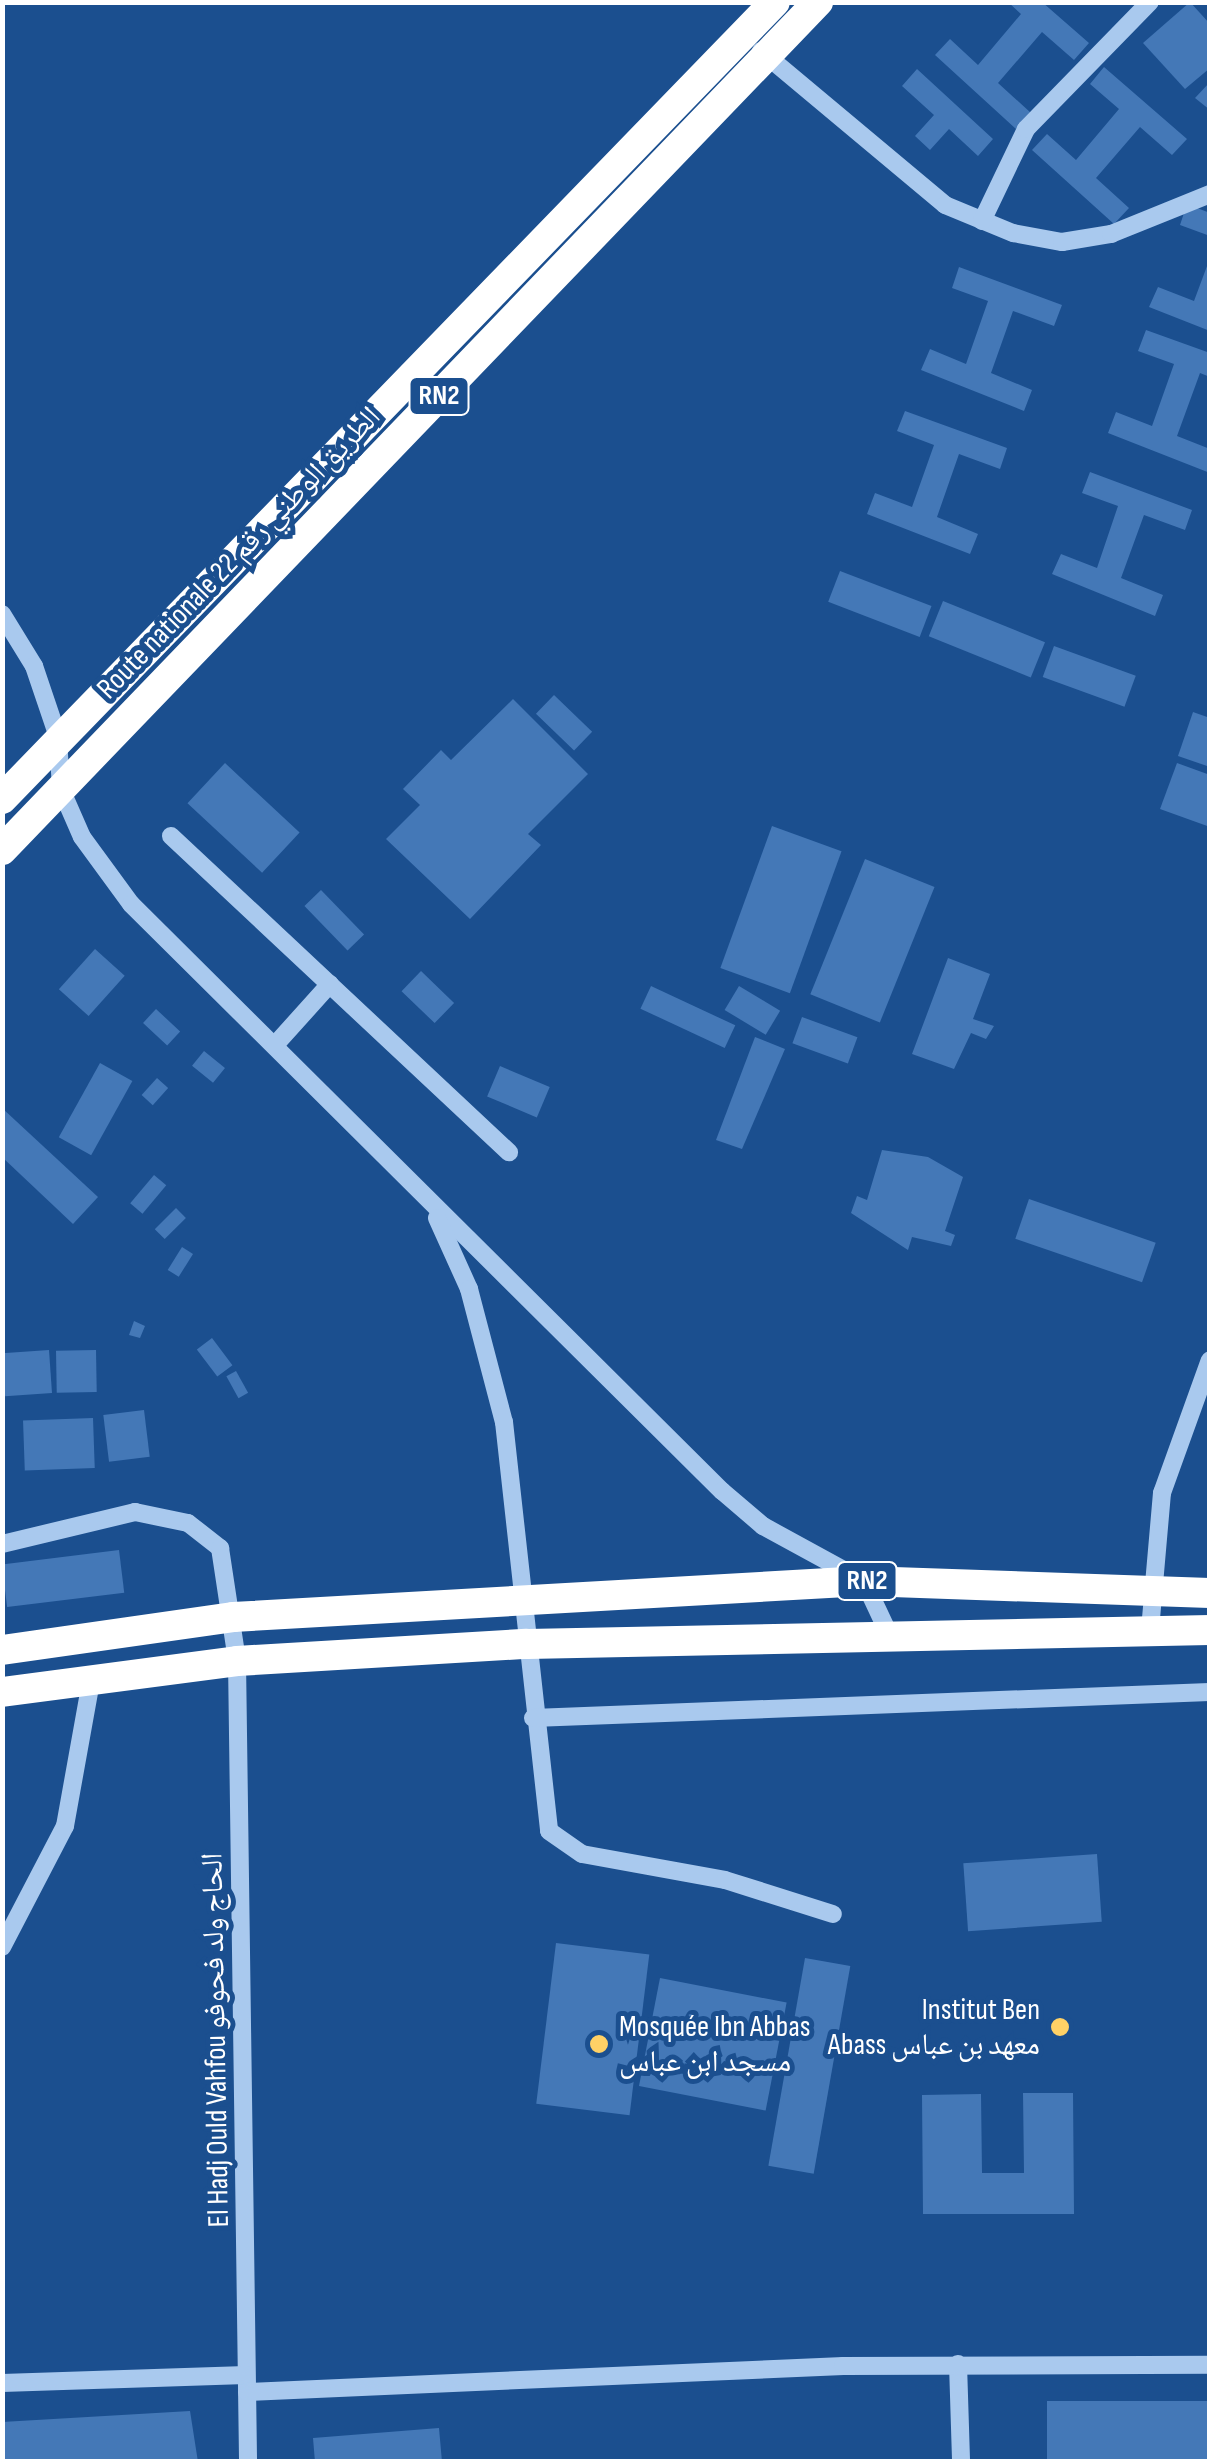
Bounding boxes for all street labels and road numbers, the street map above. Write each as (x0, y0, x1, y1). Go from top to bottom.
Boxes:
road number: RN2 (406, 373, 472, 419)
street label: Route nationale 22 الطريق الوطني رقم (90, 399, 388, 707)
road number: RN2 (834, 1558, 900, 1604)
street label: El Hadj Ould Vahfou الحاج ولد فحوفو (195, 1852, 237, 2228)

